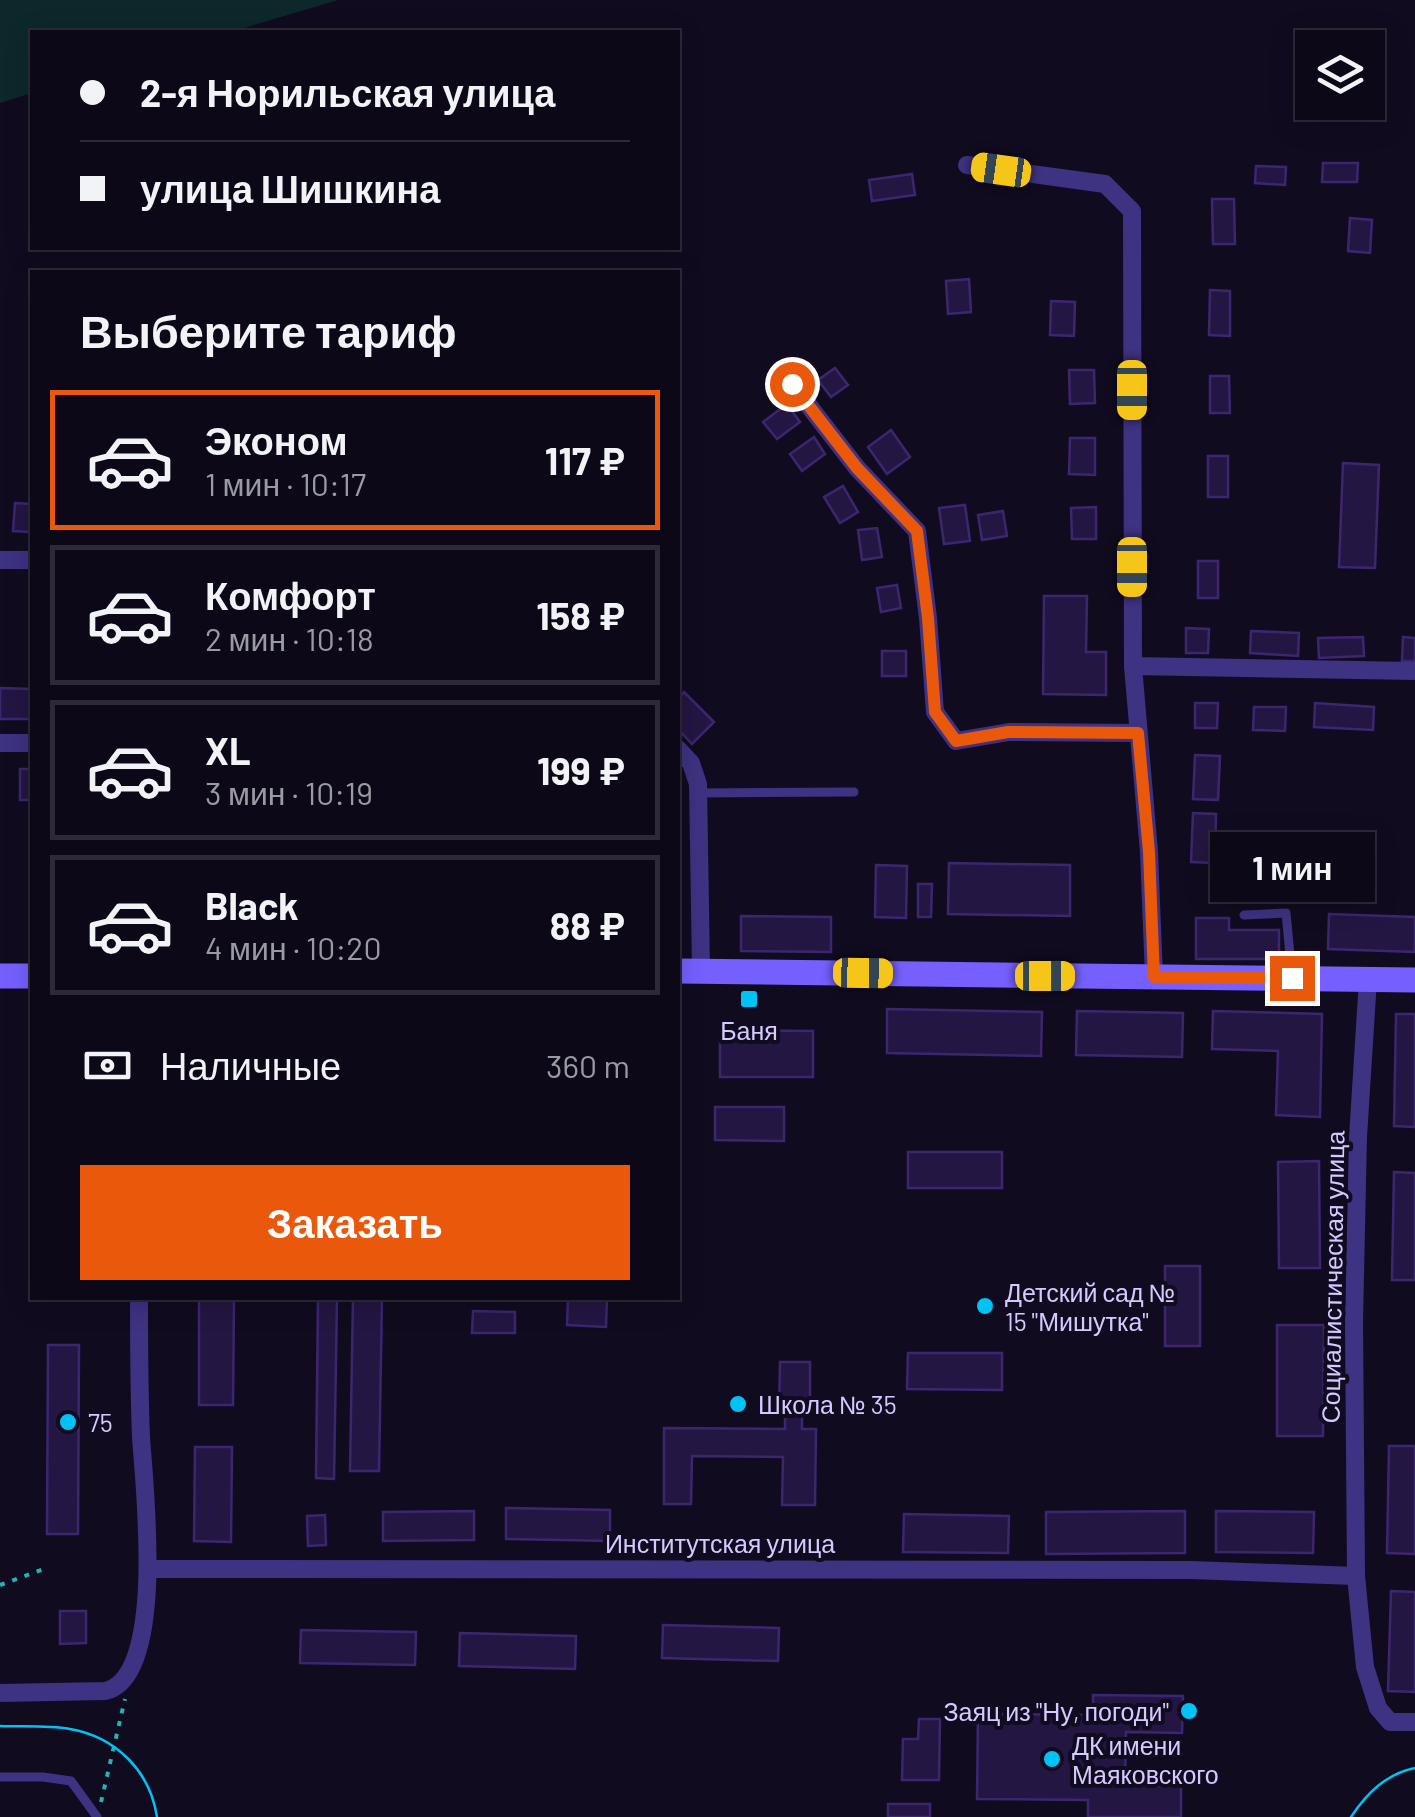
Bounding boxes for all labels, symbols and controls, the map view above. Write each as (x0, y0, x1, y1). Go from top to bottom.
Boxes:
map controls (1295, 30, 1385, 120)
button: layers (1295, 30, 1385, 120)
text: 2-я Норильская улица (140, 69, 555, 115)
car (969, 151, 1033, 189)
text: улица Шишкина (140, 165, 440, 211)
text: Выберите тариф (80, 303, 457, 357)
car (1117, 360, 1147, 420)
route start (770, 362, 815, 407)
icon: car (85, 415, 175, 505)
text: Эконом (205, 417, 348, 463)
text: 117 ₽ (545, 437, 625, 483)
text: 1 мин · 10:17 (205, 464, 366, 502)
car (1117, 537, 1147, 597)
icon: car (85, 570, 175, 660)
text: Комфорт (205, 572, 376, 618)
text: 158 ₽ (536, 592, 625, 638)
text: 2 мин · 10:18 (205, 619, 374, 657)
icon: car (85, 725, 175, 815)
text: XL (205, 727, 251, 773)
text: 199 ₽ (537, 747, 625, 793)
text: 3 мин · 10:19 (205, 773, 373, 811)
callout: 1 мин (1210, 833, 1374, 903)
text: 1 мин (1252, 848, 1333, 886)
icon: car (85, 880, 175, 970)
text: Black (205, 882, 299, 928)
text: 88 ₽ (550, 902, 625, 948)
text: 4 мин · 10:20 (205, 928, 381, 966)
route end (1270, 956, 1315, 1001)
car (833, 957, 893, 989)
car (1015, 961, 1075, 991)
marker: Баня (738, 988, 760, 1010)
place label: Баня (720, 1015, 778, 1045)
icon: cash (80, 1038, 135, 1093)
text: Наличные (160, 1042, 341, 1088)
text: 360 m (546, 1046, 630, 1084)
street label: Социалистическая улица (1314, 1130, 1350, 1424)
button: Заказать (80, 1165, 630, 1280)
place label: Детский сад № 15 "Мишутка" (1005, 1277, 1175, 1336)
marker: Детский сад № 15 "Мишутка" (974, 1295, 996, 1317)
place label: Школа № 35 (758, 1389, 897, 1419)
marker: Школа № 35 (727, 1393, 749, 1415)
place label: 75 (88, 1407, 113, 1437)
marker: 75 (57, 1411, 79, 1433)
street label: Институтская улица (605, 1528, 835, 1558)
place label: Заяц из "Ну, погоди" (943, 1696, 1169, 1726)
marker: Заяц из "Ну, погоди" (1178, 1700, 1200, 1722)
place label: ДК имени Маяковского (1072, 1730, 1219, 1789)
marker: ДК имени Маяковского (1041, 1748, 1063, 1770)

